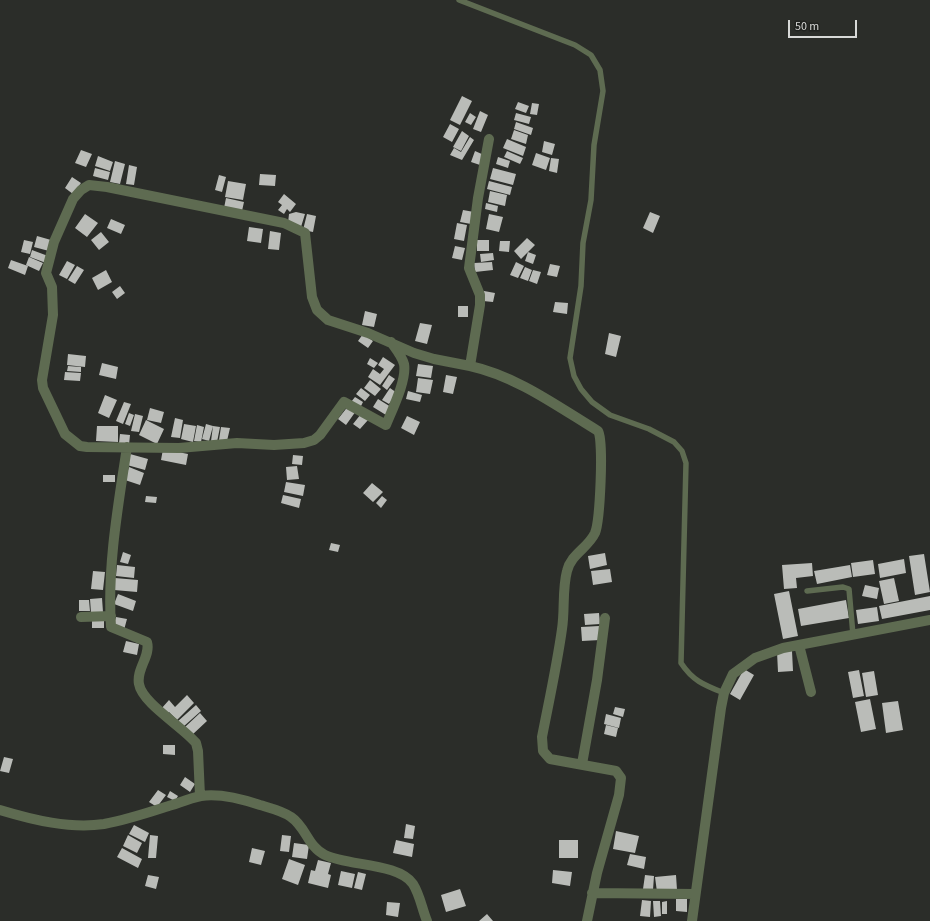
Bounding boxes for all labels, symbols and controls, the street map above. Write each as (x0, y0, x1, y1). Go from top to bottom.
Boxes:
scale bar (790, 12, 859, 38)
text: 50 m (795, 18, 819, 35)

